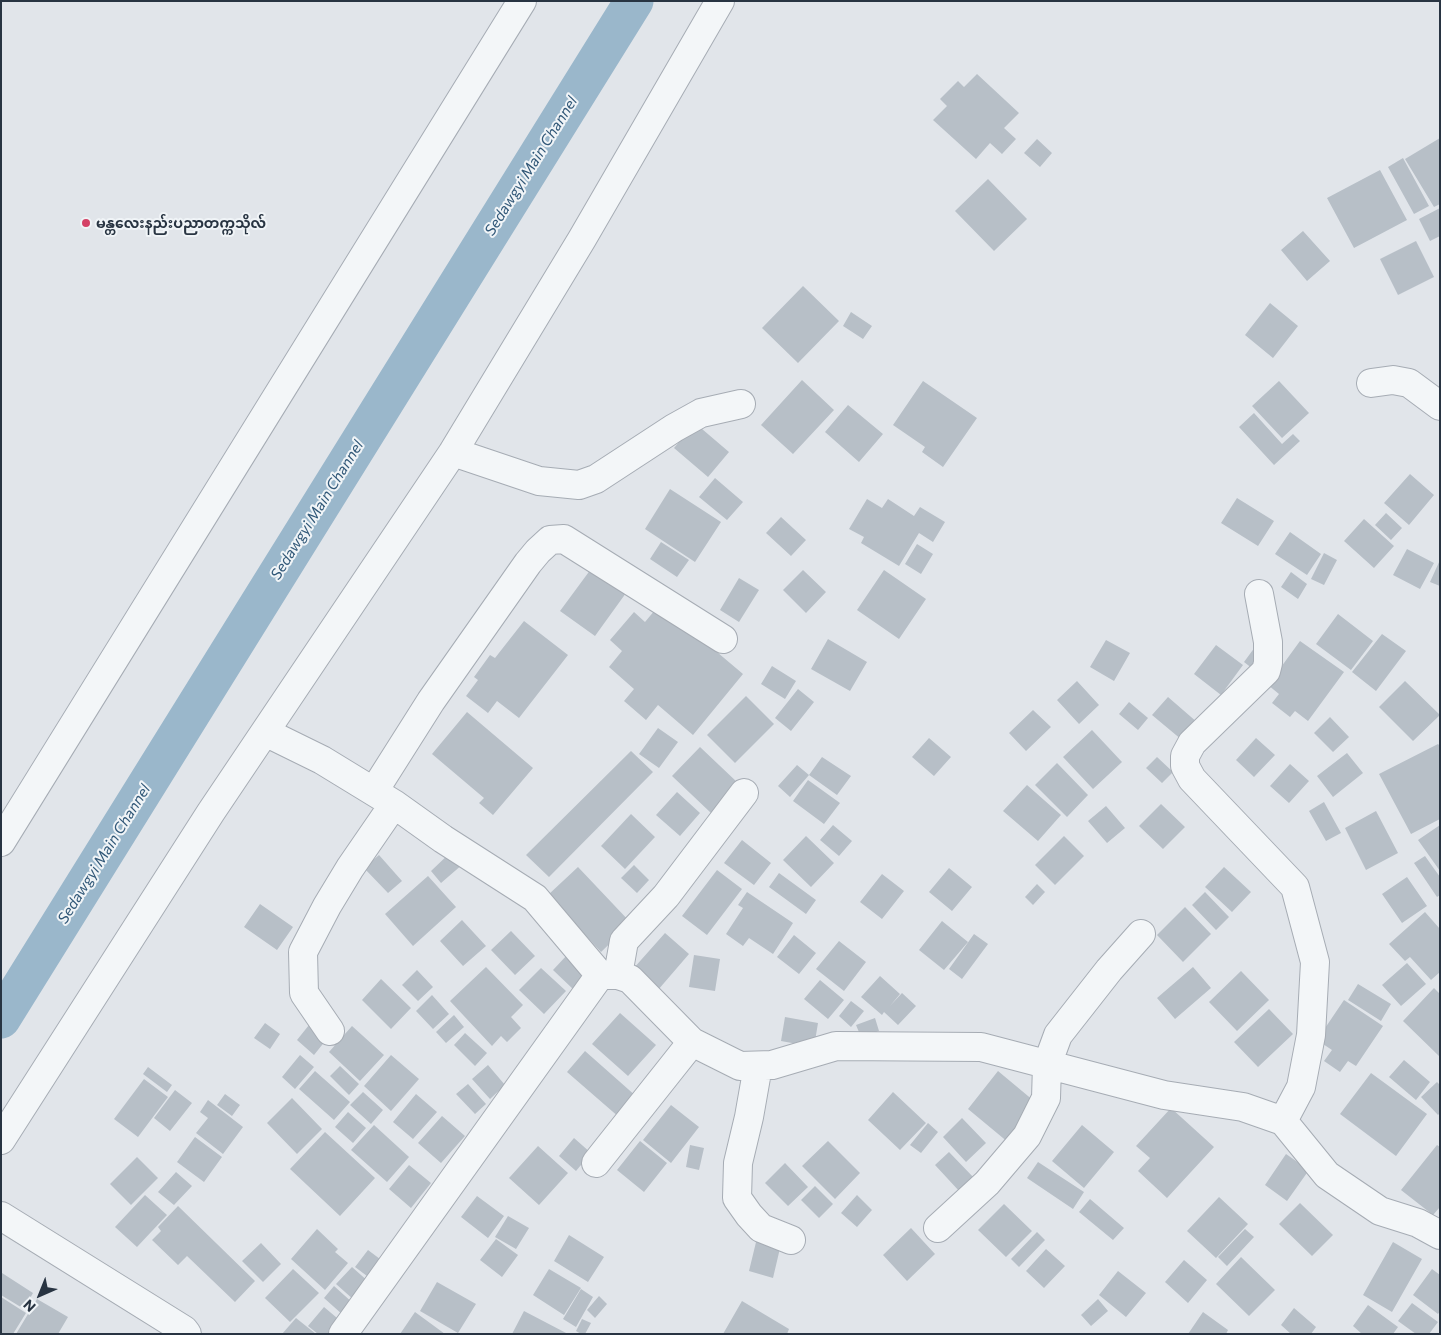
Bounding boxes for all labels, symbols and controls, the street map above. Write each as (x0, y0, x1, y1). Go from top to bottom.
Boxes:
water label: Sedawgyi Main Channel (481, 93, 581, 239)
place label: မန္တလေးနည်းပညာတက္ကသိုလ် (96, 215, 266, 231)
marker: မန္တလေးနည်းပညာတက္ကသိုလ် (80, 217, 92, 229)
water label: Sedawgyi Main Channel (267, 437, 367, 583)
water label: Sedawgyi Main Channel (54, 781, 154, 927)
north arrow (15, 1270, 65, 1320)
text: N (20, 1296, 39, 1316)

